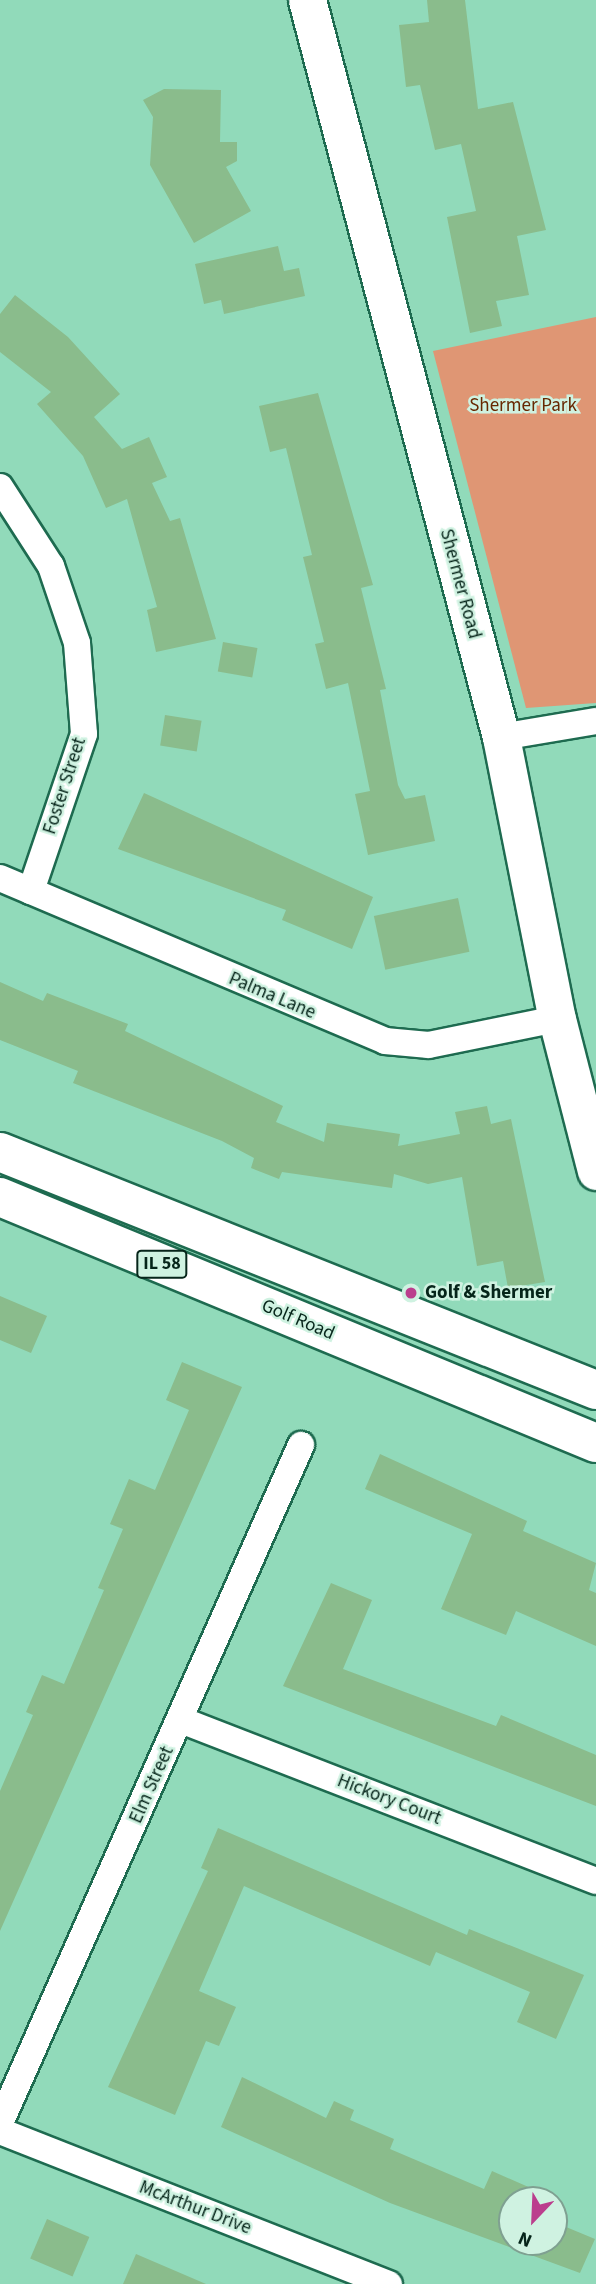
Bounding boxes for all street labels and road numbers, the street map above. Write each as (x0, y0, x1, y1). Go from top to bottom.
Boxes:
street label: Shermer Road (434, 527, 486, 641)
street label: Foster Street (39, 735, 91, 837)
street label: Palma Lane (225, 968, 319, 1024)
road number: IL 58 (136, 1250, 188, 1279)
street label: Golf Road (258, 1294, 338, 1346)
street label: Elm Street (125, 1743, 179, 1827)
street label: Hickory Court (334, 1770, 444, 1830)
street label: McArthur Drive (136, 2176, 254, 2240)

